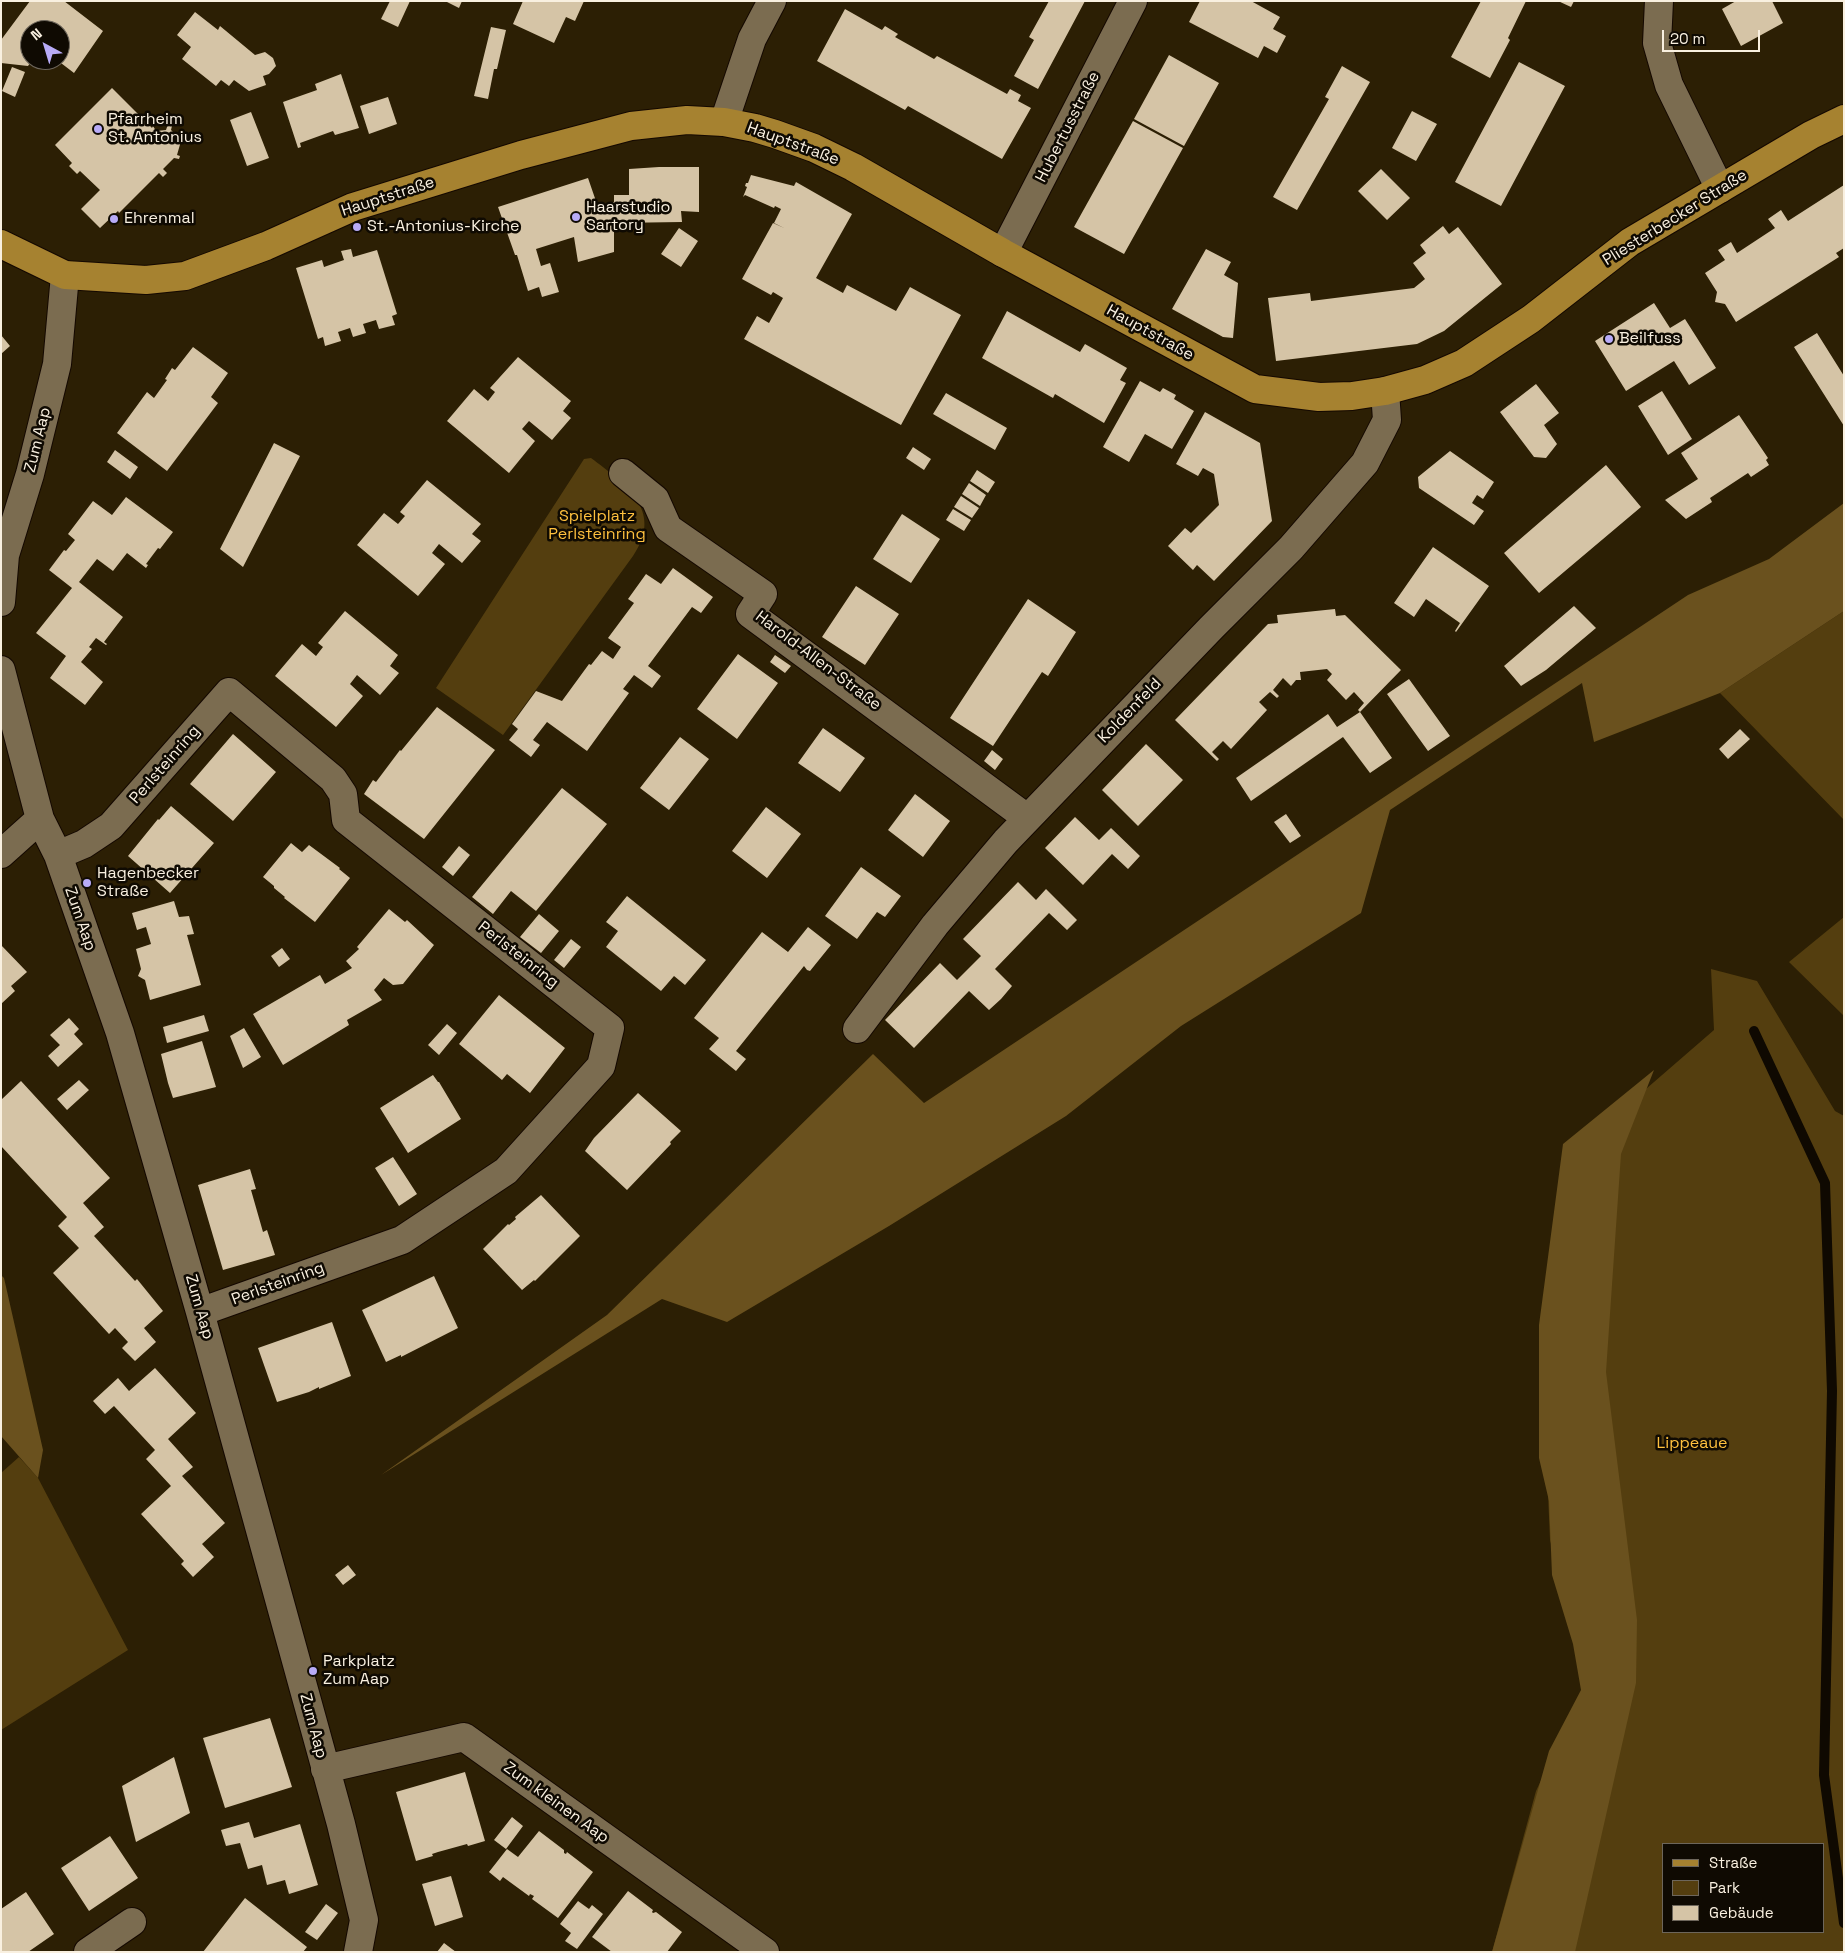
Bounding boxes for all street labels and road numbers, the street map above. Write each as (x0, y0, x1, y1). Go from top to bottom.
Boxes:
street label: Hubertusstraße (1032, 68, 1104, 186)
street label: Hauptstraße (744, 118, 842, 170)
street label: Pliesterbecker Straße (1599, 166, 1751, 270)
street label: Hauptstraße (339, 173, 437, 221)
street label: Hauptstraße (1103, 301, 1197, 365)
street label: Zum Aap (21, 405, 55, 475)
street label: Harold-Allen-Straße (751, 607, 885, 715)
street label: Koldenfeld (1094, 674, 1166, 748)
street label: Perlsteinring (126, 722, 204, 808)
street label: Zum Aap (60, 884, 100, 954)
street label: Perlsteinring (474, 917, 562, 993)
street label: Perlsteinring (229, 1258, 327, 1310)
street label: Zum Aap (181, 1272, 217, 1342)
street label: Zum Aap (295, 1691, 331, 1761)
street label: Zum kleinen Aap (500, 1758, 612, 1848)

